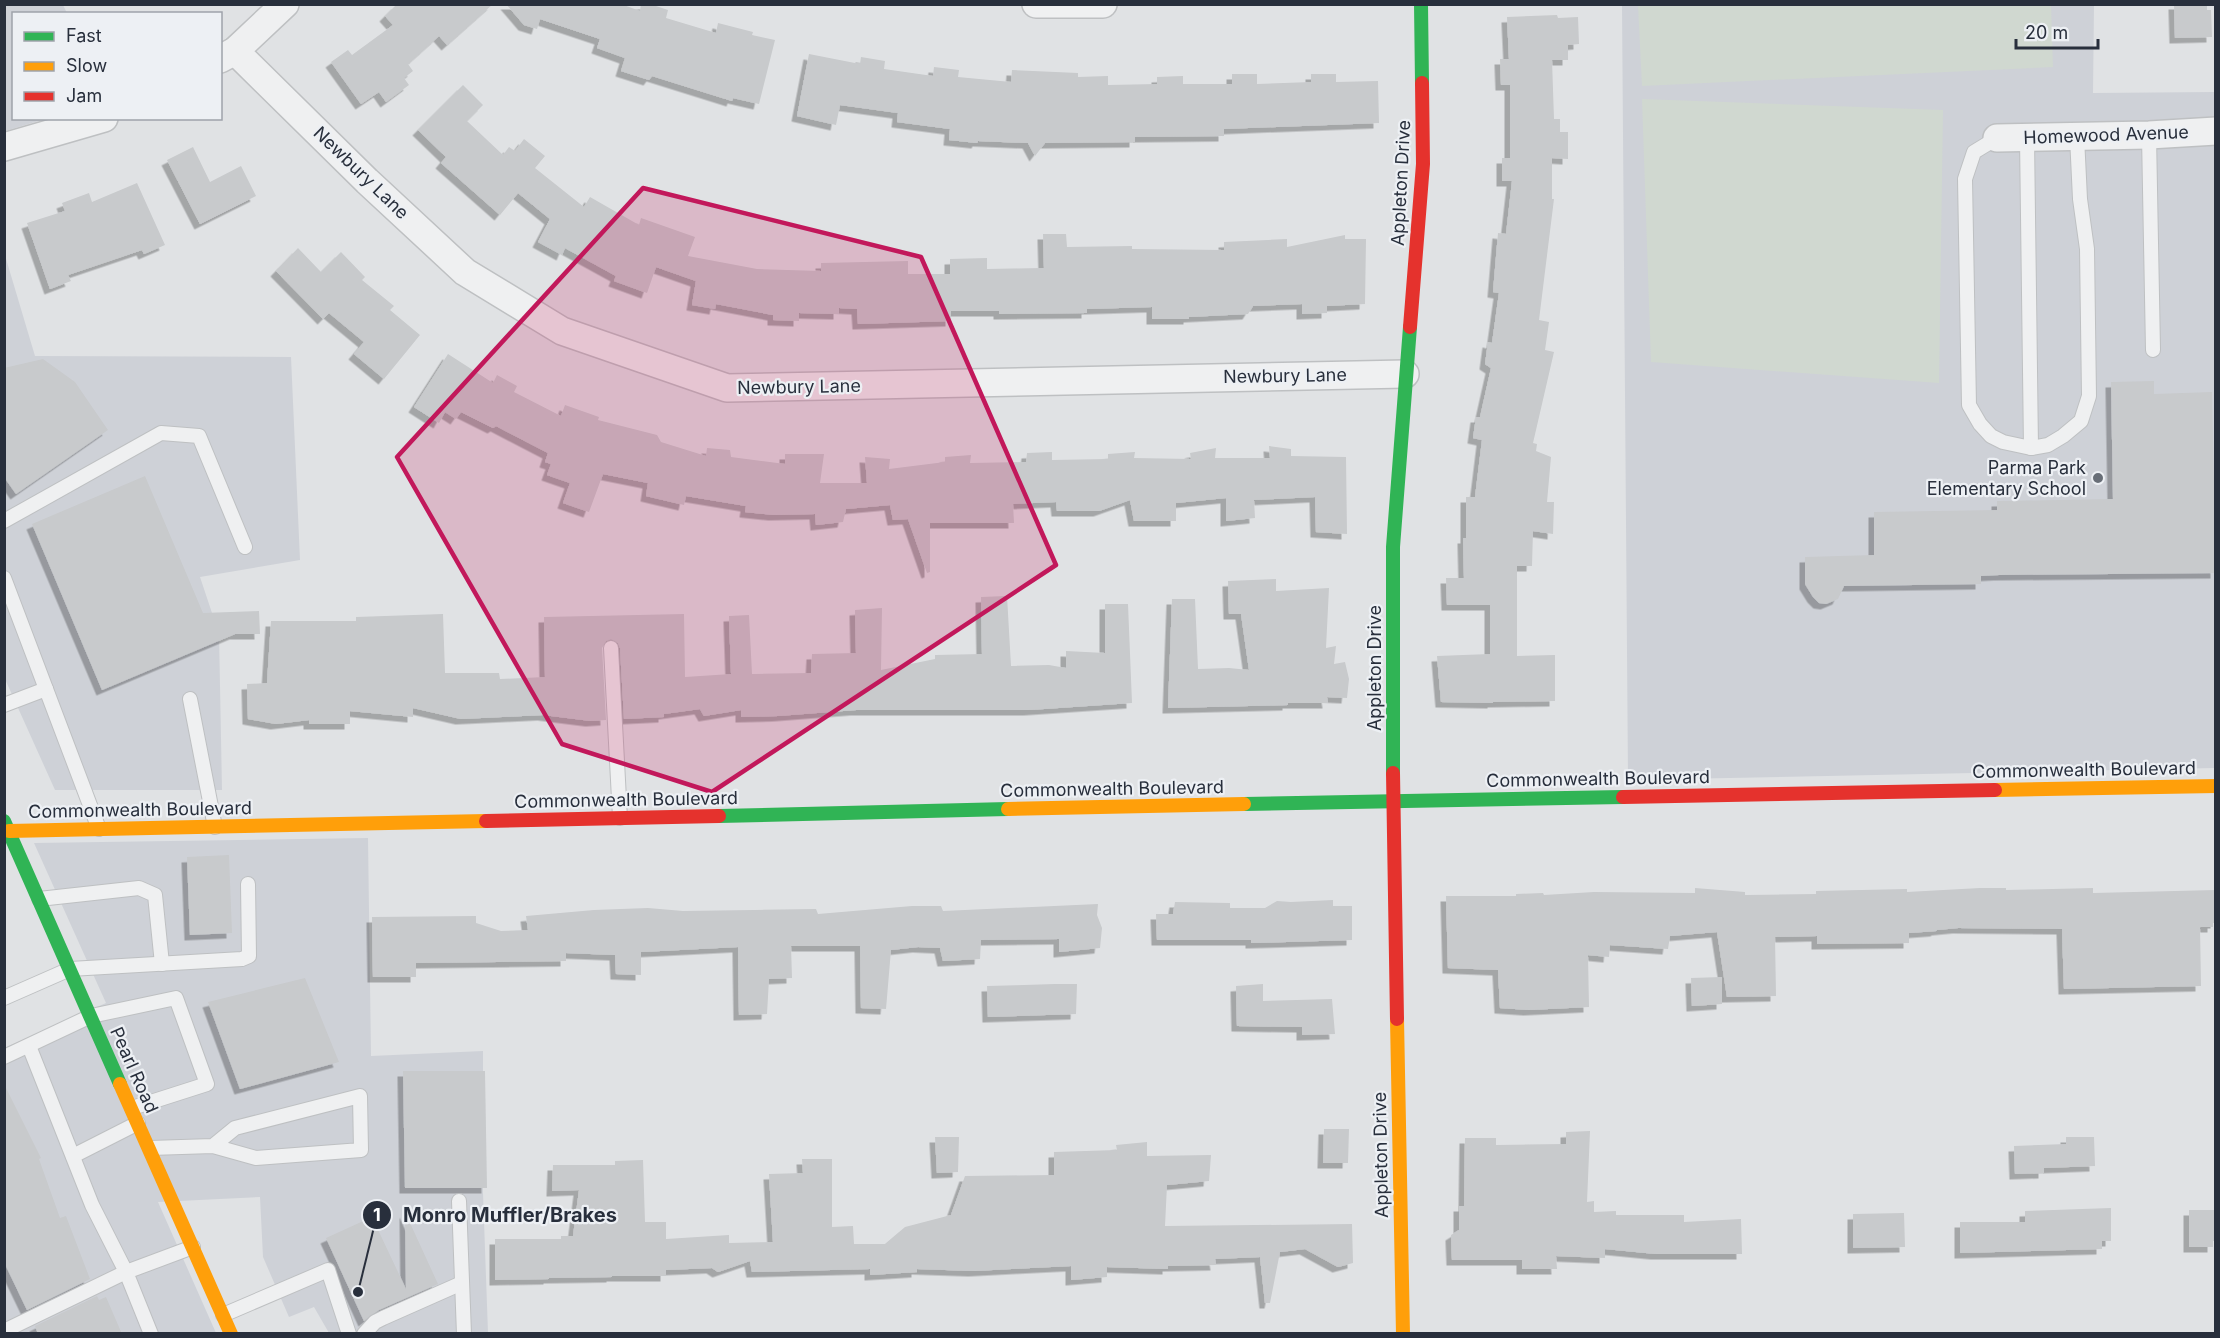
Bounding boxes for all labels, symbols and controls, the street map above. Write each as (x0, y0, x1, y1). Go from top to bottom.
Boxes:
legend (12, 12, 222, 120)
scale bar (2016, 12, 2098, 50)
text: 20 m (2025, 22, 2068, 43)
text: Fast (66, 25, 102, 46)
text: Slow (66, 55, 107, 76)
text: Jam (66, 85, 102, 106)
street label: Appleton Drive (1387, 119, 1414, 247)
street label: Homewood Avenue (2023, 121, 2189, 148)
street label: Newbury Lane (310, 122, 413, 223)
street label: Newbury Lane (1223, 364, 1347, 387)
street label: Newbury Lane (737, 375, 861, 398)
place label: Parma Park Elementary School (1927, 457, 2086, 499)
marker: Parma Park Elementary School (2091, 471, 2105, 485)
street label: Appleton Drive (1364, 605, 1385, 731)
street label: Commonwealth Boulevard (1972, 757, 2196, 782)
street label: Commonwealth Boulevard (1486, 766, 1710, 791)
street label: Commonwealth Boulevard (1000, 776, 1224, 801)
street label: Commonwealth Boulevard (514, 787, 738, 812)
street label: Commonwealth Boulevard (28, 797, 252, 822)
street label: Pearl Road (106, 1023, 163, 1116)
street label: Appleton Drive (1369, 1092, 1392, 1218)
callout: Monro Muffler/Brakes (362, 1196, 629, 1234)
text: Monro Muffler/Brakes (403, 1203, 617, 1227)
text: 1 (373, 1204, 381, 1225)

